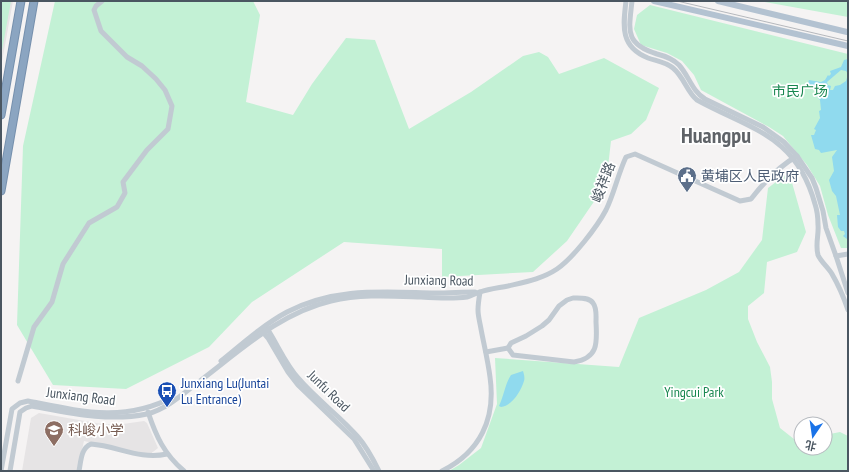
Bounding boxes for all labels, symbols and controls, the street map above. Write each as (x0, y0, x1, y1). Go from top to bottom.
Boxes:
park label: 市民广场 (772, 82, 828, 100)
district label: Huangpu (681, 121, 751, 149)
street label: 峻祥路 (587, 159, 619, 205)
public building icon: 黄埔区人民政府 (676, 165, 698, 193)
place label: 黄埔区人民政府 (701, 167, 799, 185)
street label: Junxiang Road (403, 270, 474, 290)
street label: Junfu Road (303, 366, 354, 416)
place label: Junxiang Lu(Juntai Lu Entrance) (180, 374, 269, 408)
bus stop icon: Junxiang Lu(Juntai Lu Entrance) (156, 380, 178, 408)
street label: Junxiang Road (45, 383, 116, 409)
park label: Yingcui Park (664, 383, 724, 401)
north arrow (793, 416, 833, 456)
school or university icon: 科峻小学 (43, 419, 65, 447)
place label: 科峻小学 (68, 421, 124, 439)
text: 北 (804, 438, 818, 454)

